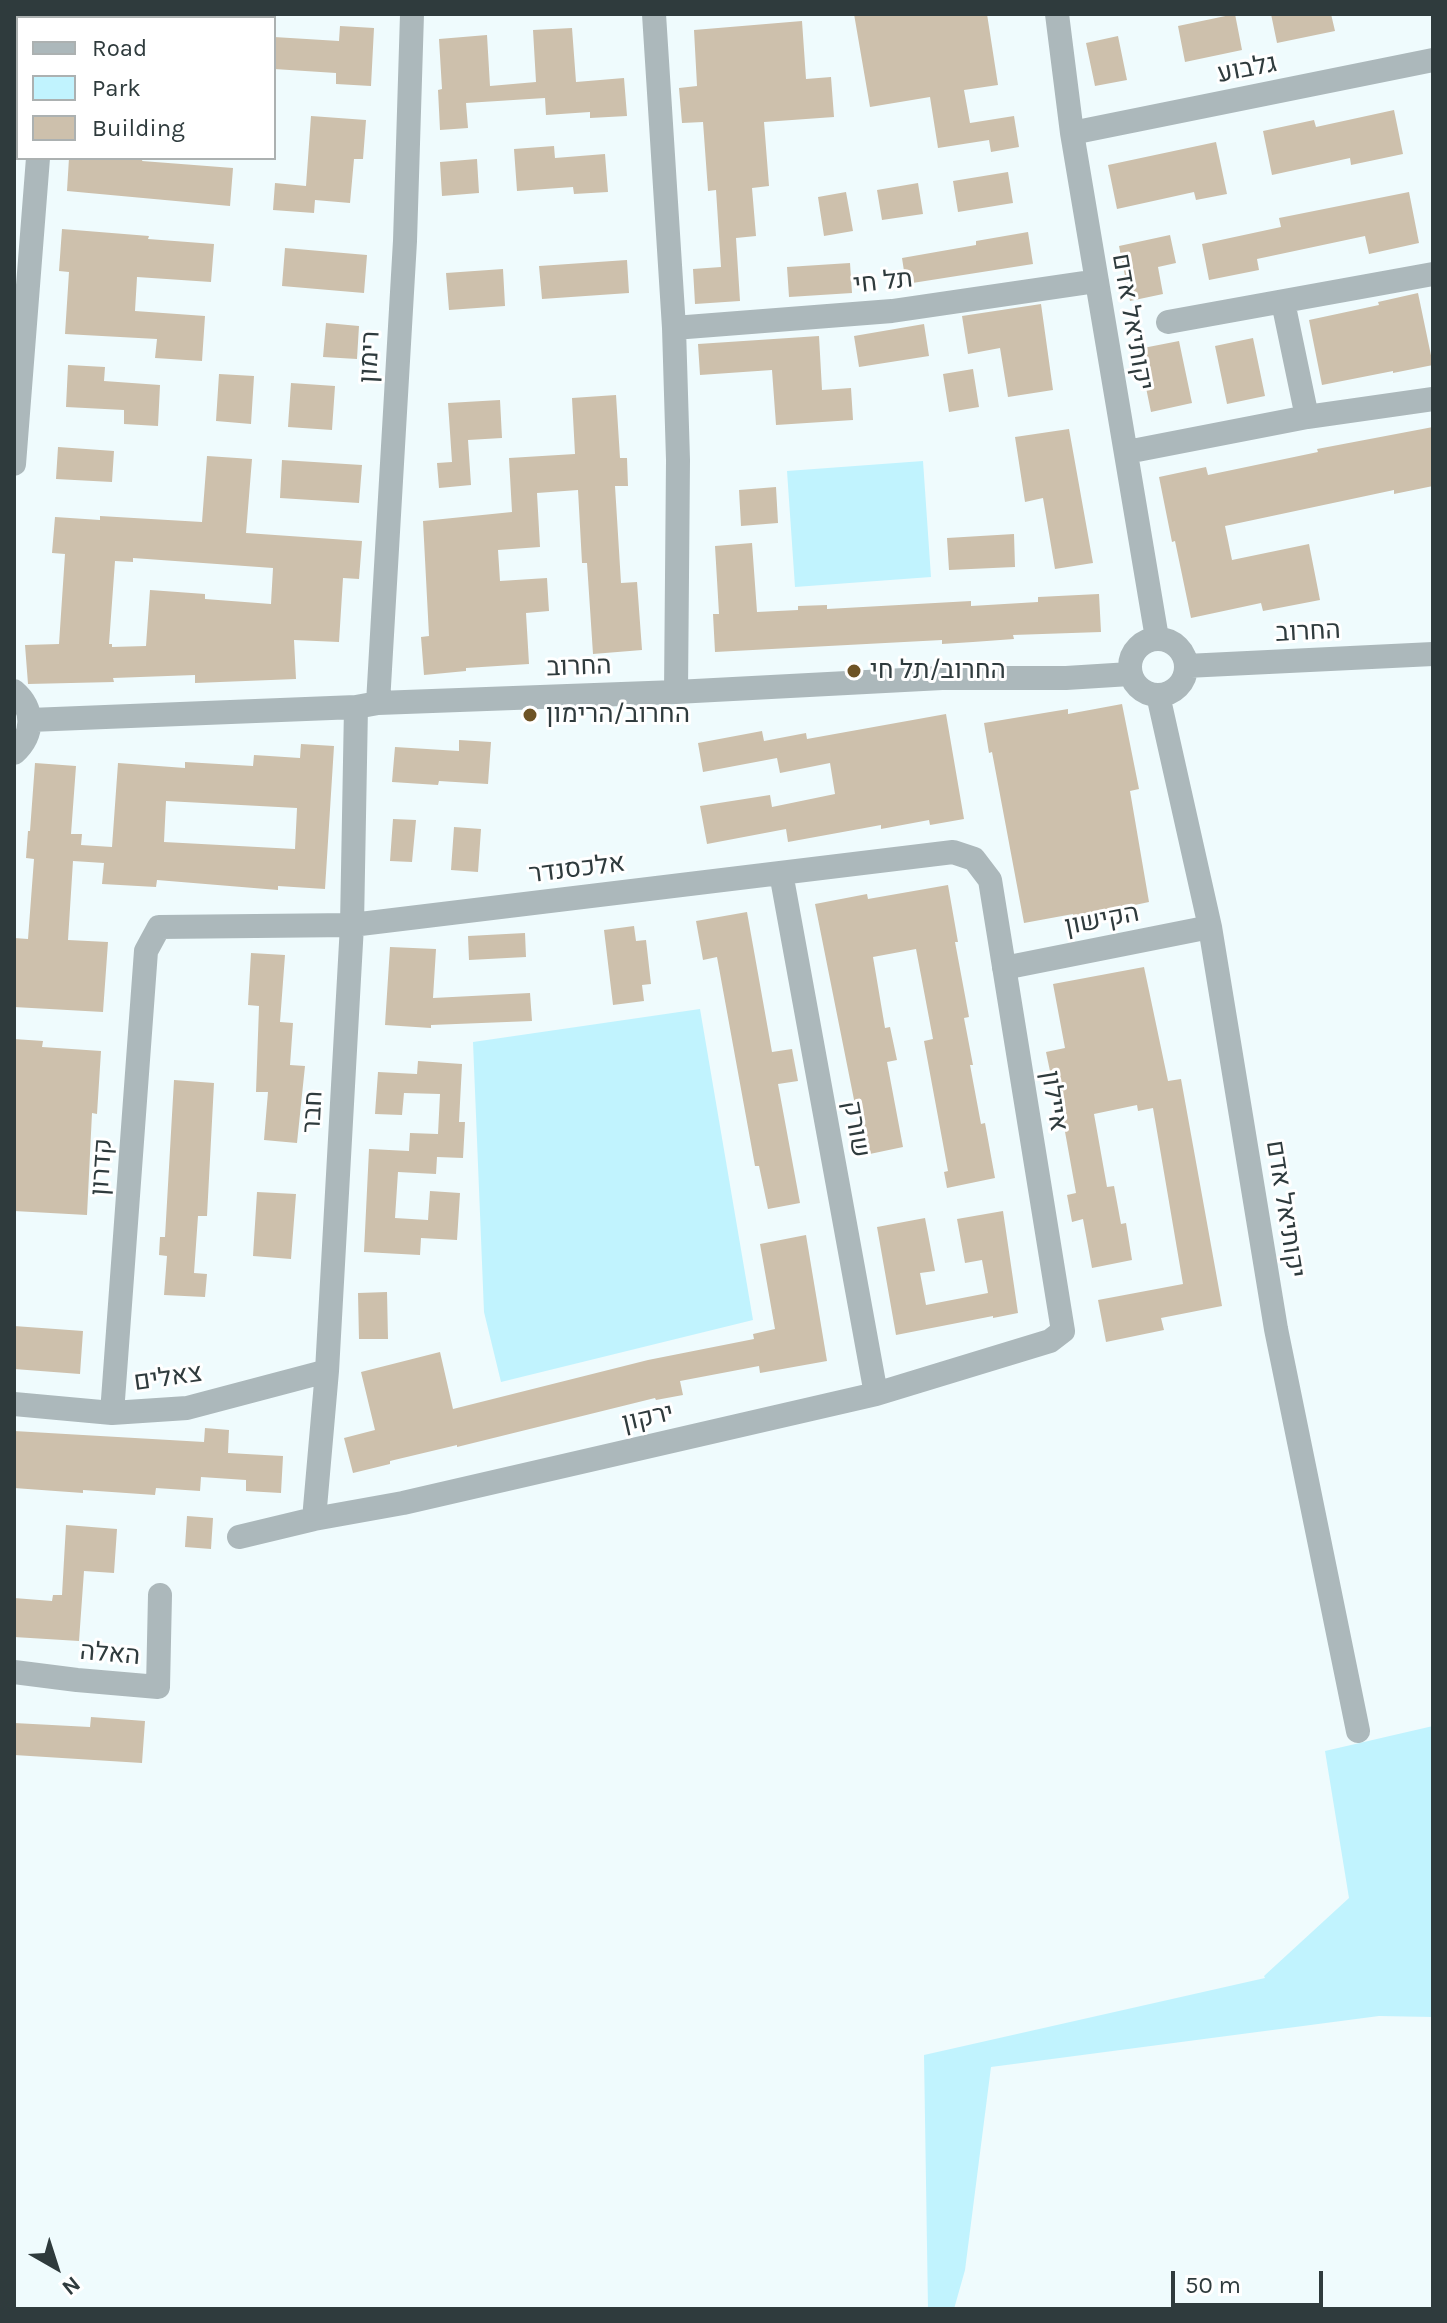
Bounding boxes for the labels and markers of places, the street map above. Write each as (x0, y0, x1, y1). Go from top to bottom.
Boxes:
place label: החרוב/תל חי (870, 655, 1006, 687)
marker: החרוב/תל חי (845, 662, 863, 680)
place label: החרוב/הרימון (546, 699, 690, 731)
marker: החרוב/הרימון (521, 706, 539, 724)

